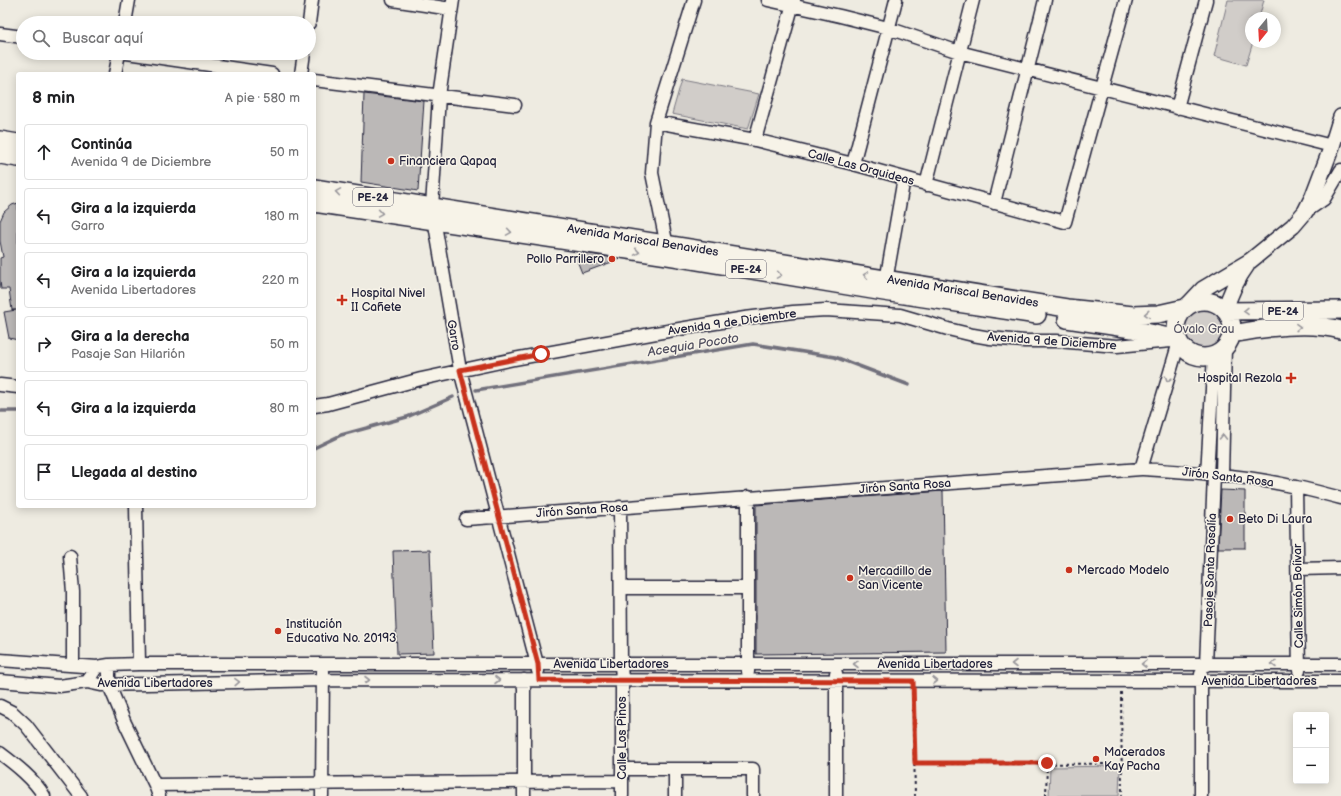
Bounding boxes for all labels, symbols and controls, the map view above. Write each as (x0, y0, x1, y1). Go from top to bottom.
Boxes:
north arrow (1245, 12, 1281, 48)
search box (16, 16, 316, 60)
icon: search (30, 27, 52, 49)
text: Buscar aquí (62, 29, 143, 48)
text: 8 min (32, 88, 75, 108)
text: A pie · 580 m (225, 90, 300, 106)
text: Continúa (71, 135, 132, 154)
icon: ahead (33, 141, 55, 163)
text: 50 m (270, 144, 299, 160)
street label: Calle Las Orquideas (806, 146, 916, 189)
text: Avenida 9 de Diciembre (71, 154, 211, 170)
place label: Financiera Qapaq (399, 154, 497, 169)
marker: Financiera Qapaq (386, 156, 396, 166)
one-way arrow (335, 188, 341, 196)
road number: PE-24 (353, 188, 393, 206)
text: Gira a la izquierda (71, 199, 196, 218)
icon: left (33, 205, 55, 227)
text: 180 m (264, 208, 299, 224)
one-way arrow (377, 208, 383, 217)
text: Garro (71, 218, 105, 234)
street label: Avenida Mariscal Benavides (566, 221, 720, 260)
one-way arrow (506, 227, 512, 236)
one-way arrow (634, 247, 640, 256)
place label: Pollo Parrillero (526, 252, 604, 267)
marker: Pollo Parrillero (607, 254, 617, 264)
road number: PE-24 (726, 260, 766, 278)
text: Gira a la izquierda (71, 263, 196, 282)
icon: left (33, 269, 55, 291)
one-way arrow (776, 270, 783, 279)
one-way arrow (863, 271, 869, 280)
text: 220 m (262, 272, 299, 288)
street label: Avenida Mariscal Benavides (886, 272, 1040, 311)
text: Avenida Libertadores (71, 282, 196, 298)
place label: Hospital Nivel II Cañete (351, 286, 425, 315)
marker: Hospital Nivel II Cañete (336, 294, 348, 306)
road number: PE-24 (1263, 302, 1303, 320)
street label: Avenida 9 de Diciembre (667, 306, 797, 339)
one-way arrow (1243, 307, 1249, 315)
one-way arrow (1144, 310, 1150, 319)
street label: Garro (443, 318, 464, 352)
park label: Óvalo Grau (1174, 320, 1234, 337)
one-way arrow (1295, 322, 1301, 331)
text: Gira a la derecha (71, 327, 190, 346)
street label: Avenida 9 de Diciembre (987, 329, 1117, 353)
water label: Acequia Pocoto (645, 330, 740, 360)
icon: right (33, 333, 55, 355)
text: 50 m (270, 336, 299, 352)
route start (532, 345, 550, 363)
text: Pasaje San Hilarión (71, 346, 185, 362)
place label: Hospital Rezola (1197, 371, 1282, 386)
marker: Hospital Rezola (1285, 372, 1297, 384)
one-way arrow (1164, 375, 1173, 382)
icon: left (33, 397, 55, 419)
text: Gira a la izquierda (71, 399, 196, 418)
text: 80 m (270, 400, 299, 416)
one-way arrow (1219, 434, 1227, 440)
icon: arrive (33, 461, 55, 483)
text: Llegada al destino (71, 463, 197, 482)
street label: Jirón Santa Rosa (1181, 464, 1275, 491)
street label: Jirón Santa Rosa (858, 476, 952, 497)
street label: Jirón Santa Rosa (535, 500, 629, 521)
place label: Beto Di Laura (1238, 512, 1313, 527)
street label: Pasaje Santa Rosalía (1201, 513, 1220, 627)
marker: Beto Di Laura (1225, 514, 1235, 524)
street label: Calle Simón Boíivar (1290, 543, 1307, 648)
place label: Mercado Modelo (1077, 563, 1169, 578)
place label: Mercadillo de San Vicente (858, 564, 932, 593)
marker: Mercado Modelo (1064, 565, 1074, 575)
marker: Mercadillo de San Vicente (845, 573, 855, 583)
place label: Institución Educativa No. 20193 (286, 617, 396, 646)
marker: Institución Educativa No. 20193 (273, 626, 283, 636)
street label: Avenida Libertadores (553, 657, 669, 672)
street label: Avenida Libertadores (877, 657, 993, 672)
one-way arrow (853, 660, 859, 668)
one-way arrow (1011, 660, 1017, 668)
one-way arrow (1141, 660, 1147, 668)
one-way arrow (1271, 660, 1277, 668)
street label: Avenida Libertadores (1201, 674, 1317, 689)
street label: Avenida Libertadores (97, 676, 213, 691)
one-way arrow (364, 676, 370, 684)
one-way arrow (494, 676, 500, 684)
one-way arrow (932, 677, 938, 685)
one-way arrow (234, 678, 240, 686)
street label: Calle Los Pinos (615, 696, 630, 780)
map controls (1293, 712, 1329, 784)
button: + (1293, 712, 1329, 748)
place label: Macerados Kay Pacha (1104, 745, 1165, 774)
button: − (1293, 748, 1329, 784)
route end (1038, 754, 1056, 772)
marker: Macerados Kay Pacha (1091, 754, 1101, 764)

